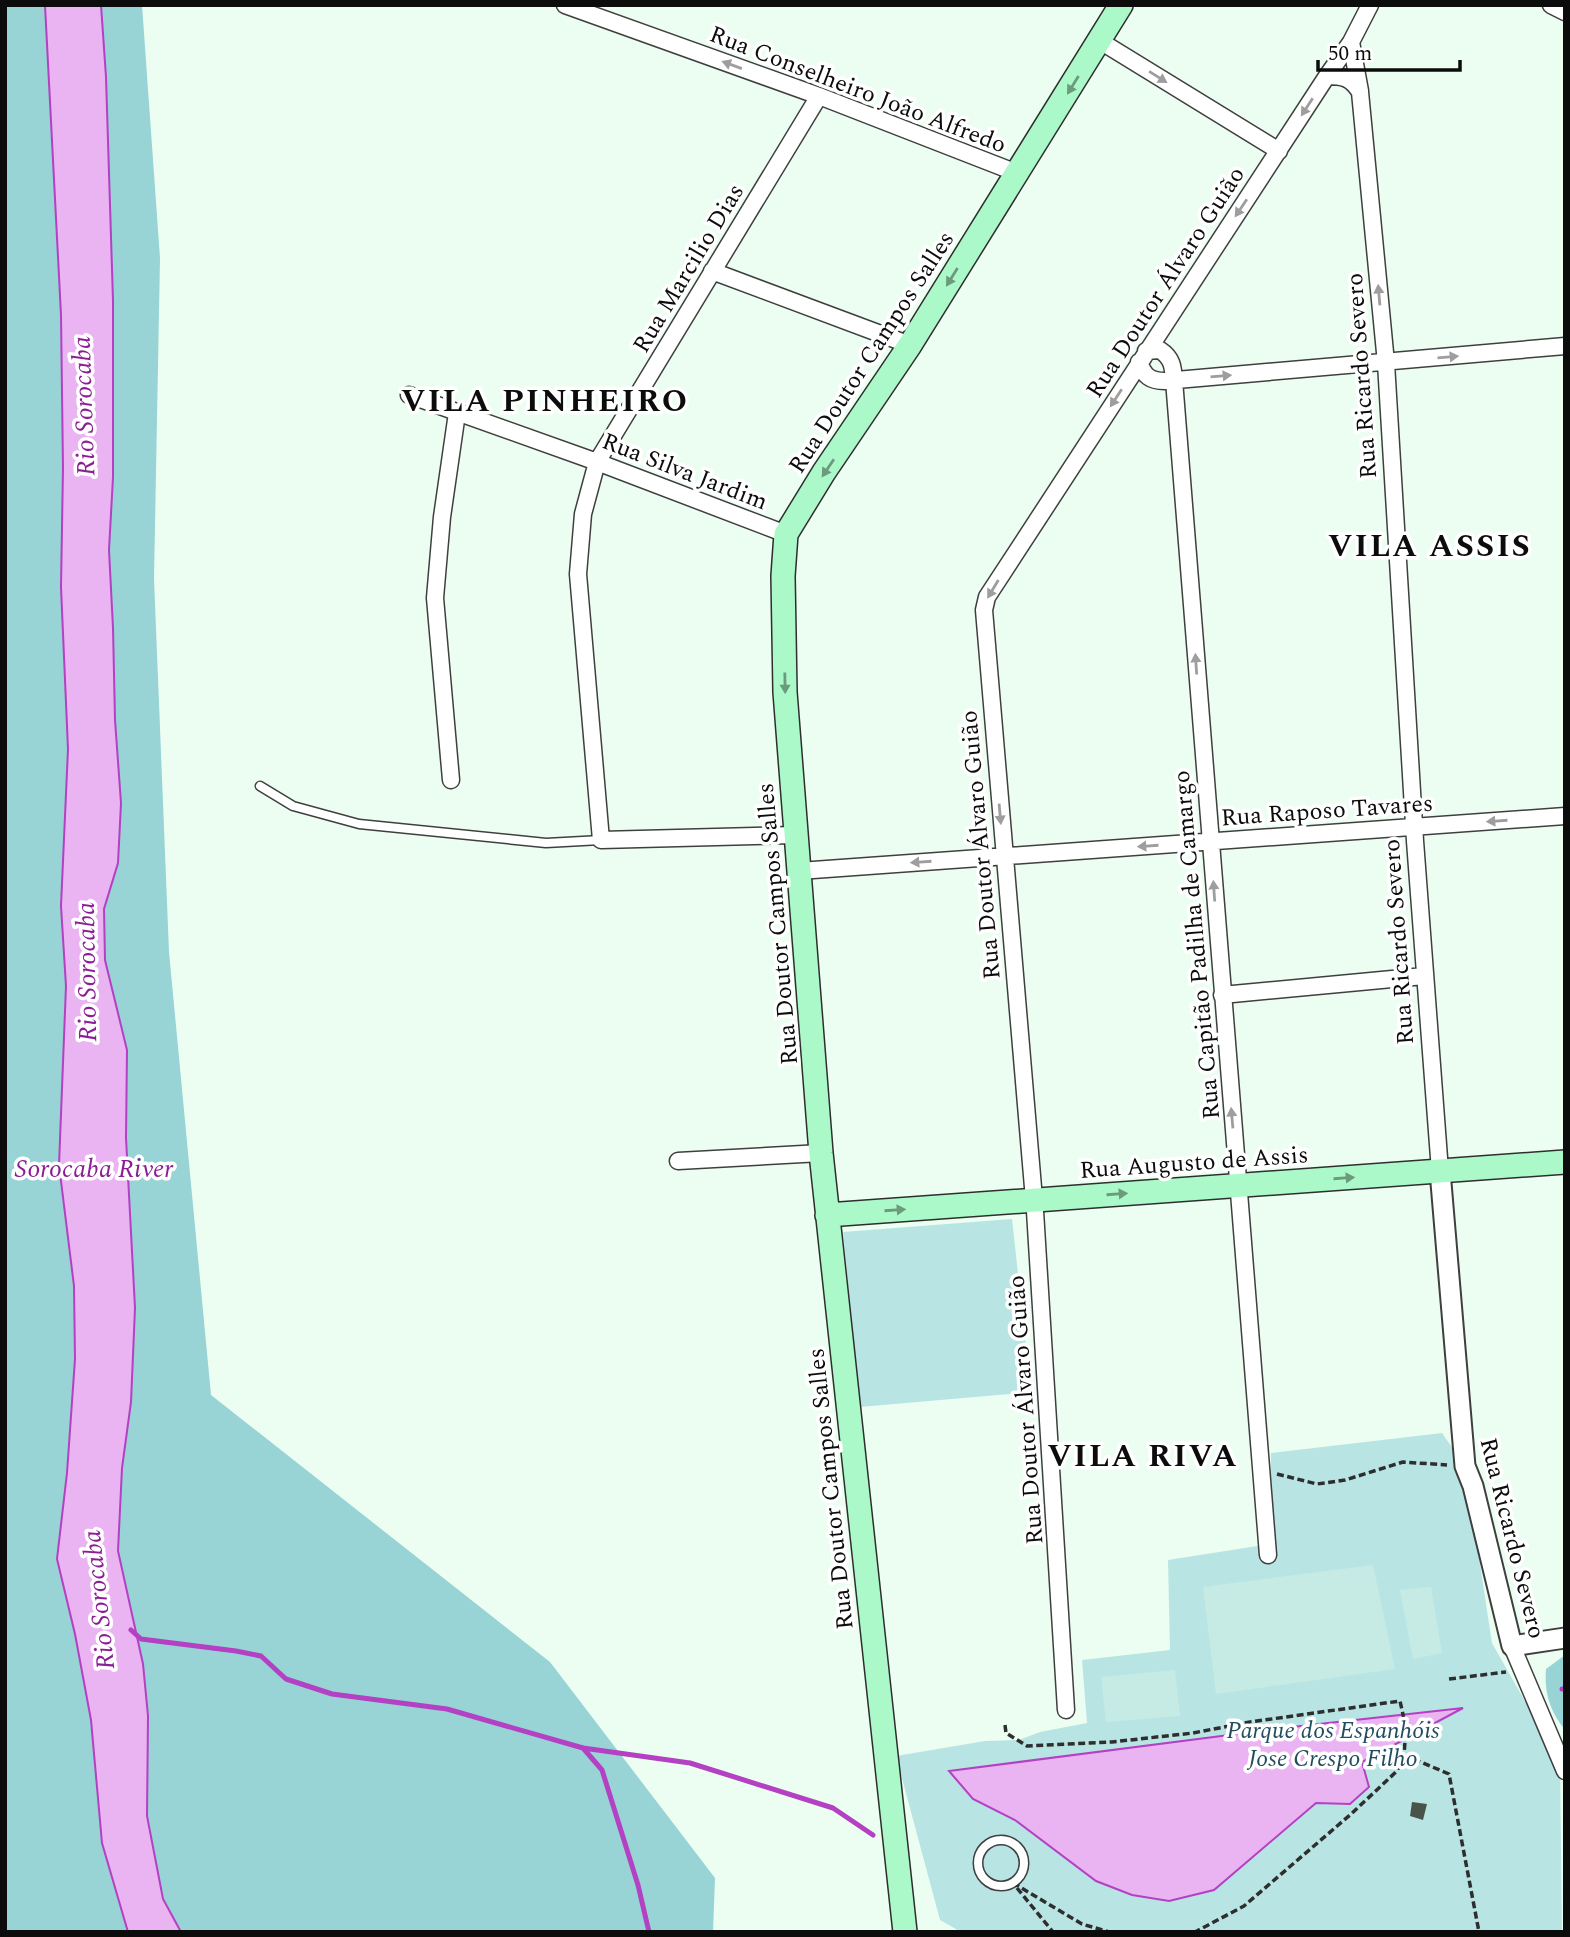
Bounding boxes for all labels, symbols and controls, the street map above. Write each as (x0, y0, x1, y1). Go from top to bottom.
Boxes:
street label: Rua Conselheiro João Alfredo (704, 17, 1011, 163)
scale bar (1318, 28, 1460, 72)
text: 50 m (1328, 38, 1372, 70)
one-way arrow (721, 59, 742, 70)
one-way arrow (1149, 70, 1168, 83)
one-way arrow (1066, 75, 1079, 94)
one-way arrow (1300, 98, 1313, 117)
street label: Rua Doutor Álvaro Guião (1077, 160, 1254, 405)
street label: Rua Marcilio Dias (624, 177, 754, 360)
one-way arrow (1235, 198, 1248, 217)
street label: Rua Doutor Campos Salles (780, 224, 964, 481)
one-way arrow (946, 268, 959, 287)
street label: Rua Ricardo Severo (1337, 272, 1387, 480)
one-way arrow (1374, 283, 1385, 305)
water label: Rio Sorocaba (62, 335, 106, 477)
one-way arrow (1437, 351, 1459, 362)
one-way arrow (1210, 370, 1232, 381)
district label: VILA PINHEIRO (401, 377, 689, 426)
one-way arrow (1110, 388, 1123, 407)
street label: Rua Silva Jardim (596, 424, 773, 520)
one-way arrow (821, 458, 834, 478)
district label: VILA ASSIS (1328, 522, 1532, 571)
one-way arrow (986, 579, 999, 598)
one-way arrow (1190, 653, 1201, 675)
one-way arrow (779, 672, 790, 694)
street label: Rua Doutor Álvaro Guião (951, 709, 1011, 981)
street label: Rua Capitão Padilha de Camargo (1164, 769, 1230, 1121)
street label: Rua Doutor Campos Salles (748, 781, 808, 1066)
street label: Rua Raposo Tavares (1220, 786, 1434, 836)
one-way arrow (995, 803, 1006, 825)
one-way arrow (1485, 816, 1507, 827)
street label: Rua Ricardo Severo (1374, 838, 1424, 1046)
one-way arrow (1136, 841, 1158, 852)
one-way arrow (909, 857, 931, 868)
one-way arrow (1208, 880, 1219, 902)
water label: Rio Sorocaba (66, 902, 108, 1042)
one-way arrow (1226, 1106, 1237, 1128)
street label: Rua Augusto de Assis (1078, 1137, 1310, 1189)
water label: Sorocaba River (15, 1149, 174, 1189)
one-way arrow (1333, 1172, 1355, 1183)
one-way arrow (1106, 1188, 1128, 1199)
one-way arrow (884, 1204, 906, 1215)
street label: Rua Doutor Álvaro Guião (999, 1274, 1053, 1546)
street label: Rua Doutor Campos Salles (798, 1346, 864, 1631)
district label: VILA RIVA (1047, 1432, 1239, 1481)
street label: Rua Ricardo Severo (1470, 1434, 1554, 1643)
water label: Rio Sorocaba (72, 1528, 126, 1672)
park label: Parque dos Espanhóis Jose Crespo Filho (1226, 1713, 1440, 1777)

